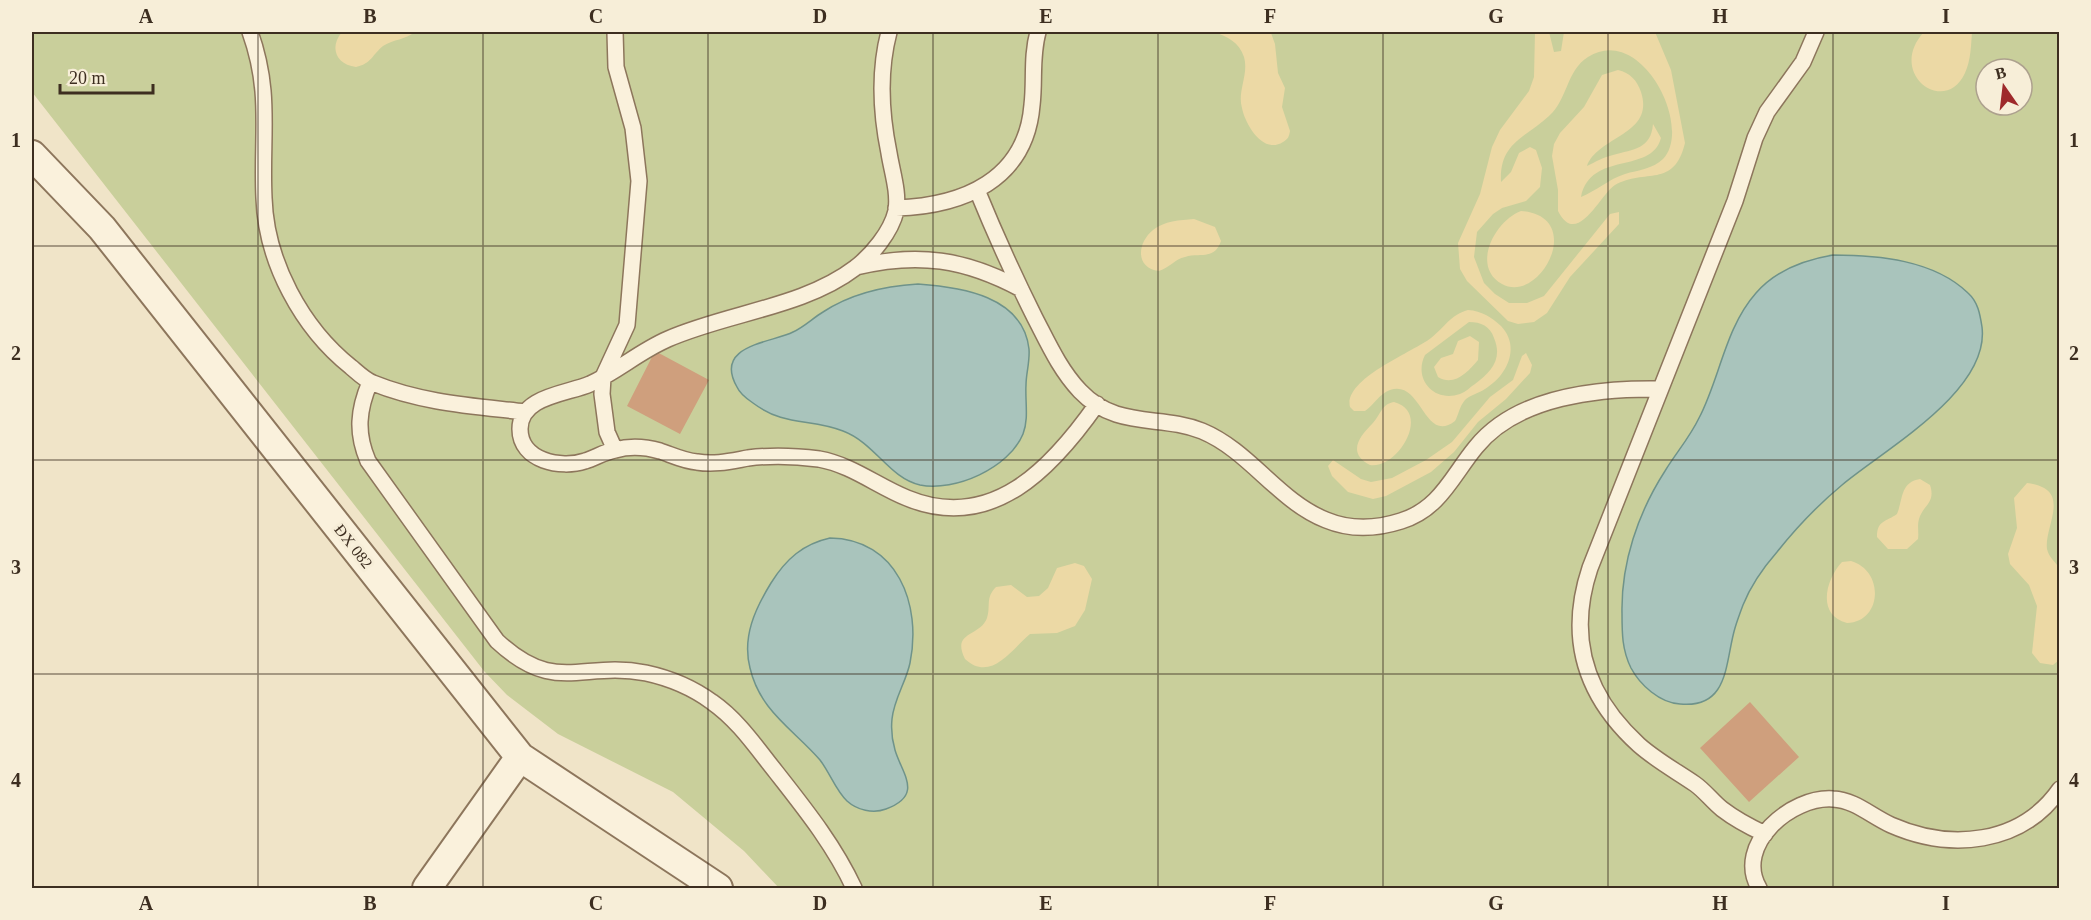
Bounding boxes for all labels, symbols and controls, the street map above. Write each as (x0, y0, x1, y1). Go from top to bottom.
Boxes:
text: A (139, 5, 154, 27)
text: B (363, 5, 377, 27)
text: C (589, 5, 603, 27)
text: D (813, 5, 827, 27)
text: E (1039, 5, 1053, 27)
text: F (1264, 5, 1276, 27)
text: G (1488, 5, 1504, 27)
text: H (1712, 5, 1728, 27)
text: I (1942, 5, 1950, 27)
scale bar (60, 57, 153, 95)
north arrow (1974, 57, 2034, 117)
text: B (1993, 63, 2008, 82)
text: 20 m (69, 68, 106, 88)
text: 1 (11, 129, 21, 151)
text: 1 (2069, 129, 2079, 151)
text: 2 (11, 342, 21, 364)
text: 2 (2069, 342, 2079, 364)
street label: ĐX 082 (331, 521, 376, 572)
text: 3 (11, 556, 21, 578)
text: 3 (2069, 556, 2079, 578)
text: 4 (11, 769, 21, 791)
text: 4 (2069, 769, 2079, 791)
text: A (139, 892, 154, 914)
text: B (363, 892, 377, 914)
text: C (589, 892, 603, 914)
text: D (813, 892, 827, 914)
text: E (1039, 892, 1053, 914)
text: F (1264, 892, 1276, 914)
text: G (1488, 892, 1504, 914)
text: H (1712, 892, 1728, 914)
text: I (1942, 892, 1950, 914)

